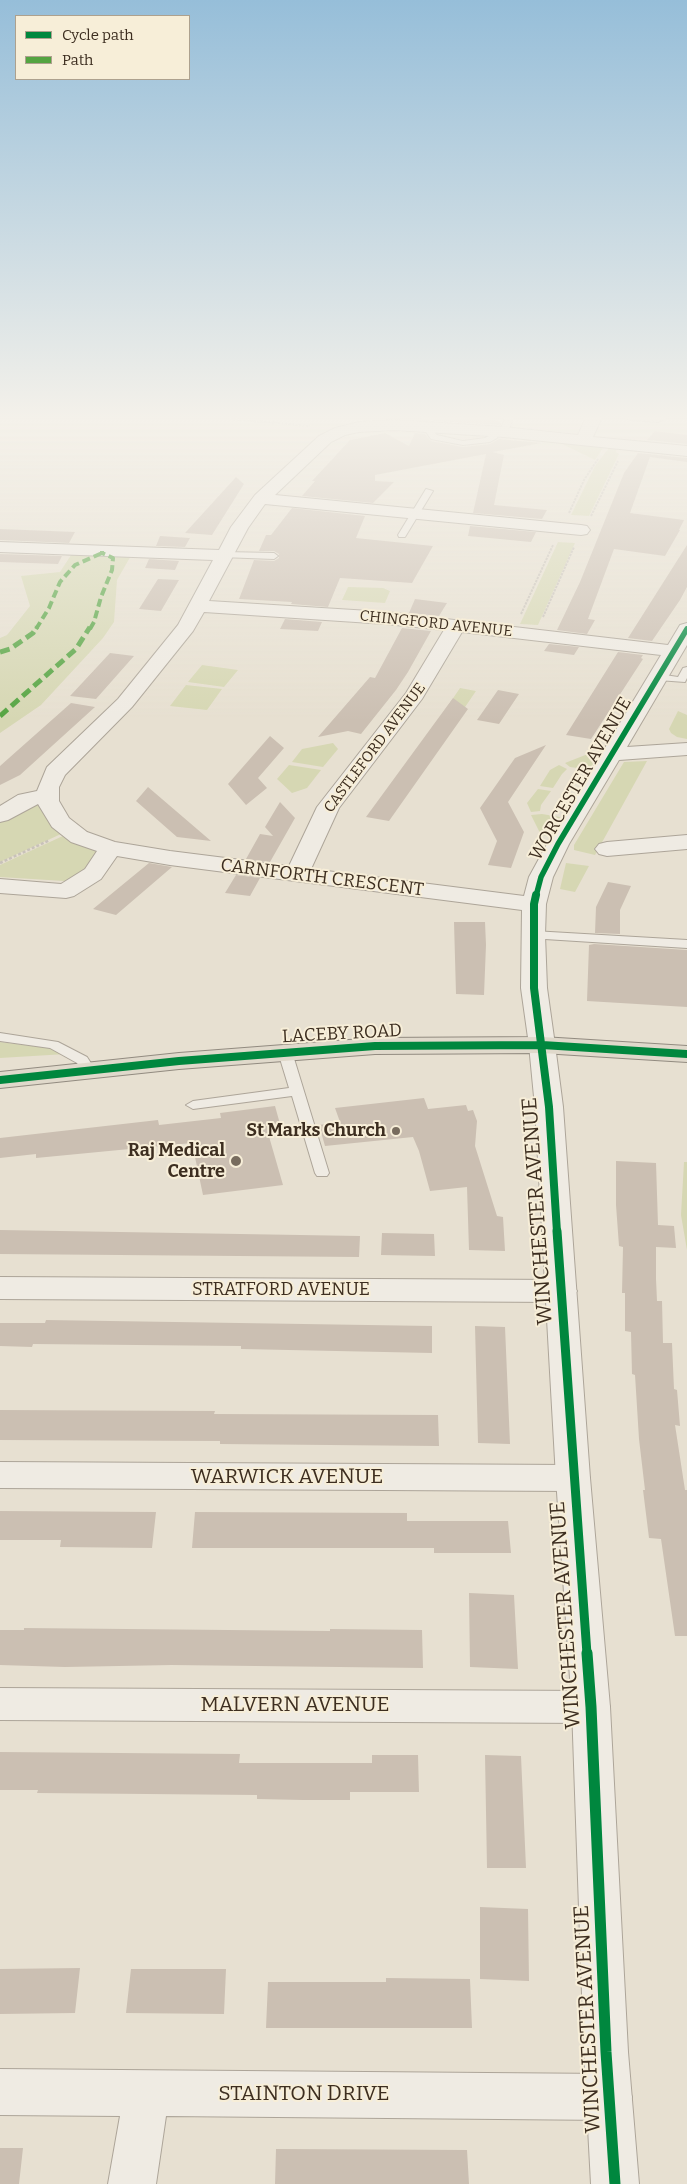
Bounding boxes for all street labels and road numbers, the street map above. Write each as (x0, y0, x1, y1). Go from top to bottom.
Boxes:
street label: CHINGFORD AVENUE (359, 607, 513, 641)
street label: CASTLEFORD AVENUE (320, 680, 430, 816)
street label: WORCESTER AVENUE (525, 693, 637, 865)
street label: CARNFORTH CRESCENT (219, 855, 425, 901)
street label: LACEBY ROAD (281, 1020, 403, 1048)
street label: WINCHESTER AVENUE (517, 1096, 559, 1326)
street label: STRATFORD AVENUE (192, 1279, 370, 1301)
street label: WARWICK AVENUE (191, 1464, 383, 1490)
street label: WINCHESTER AVENUE (545, 1500, 587, 1730)
street label: MALVERN AVENUE (200, 1692, 390, 1718)
street label: WINCHESTER AVENUE (569, 1904, 607, 2134)
street label: STAINTON DRIVE (218, 2081, 390, 2107)

